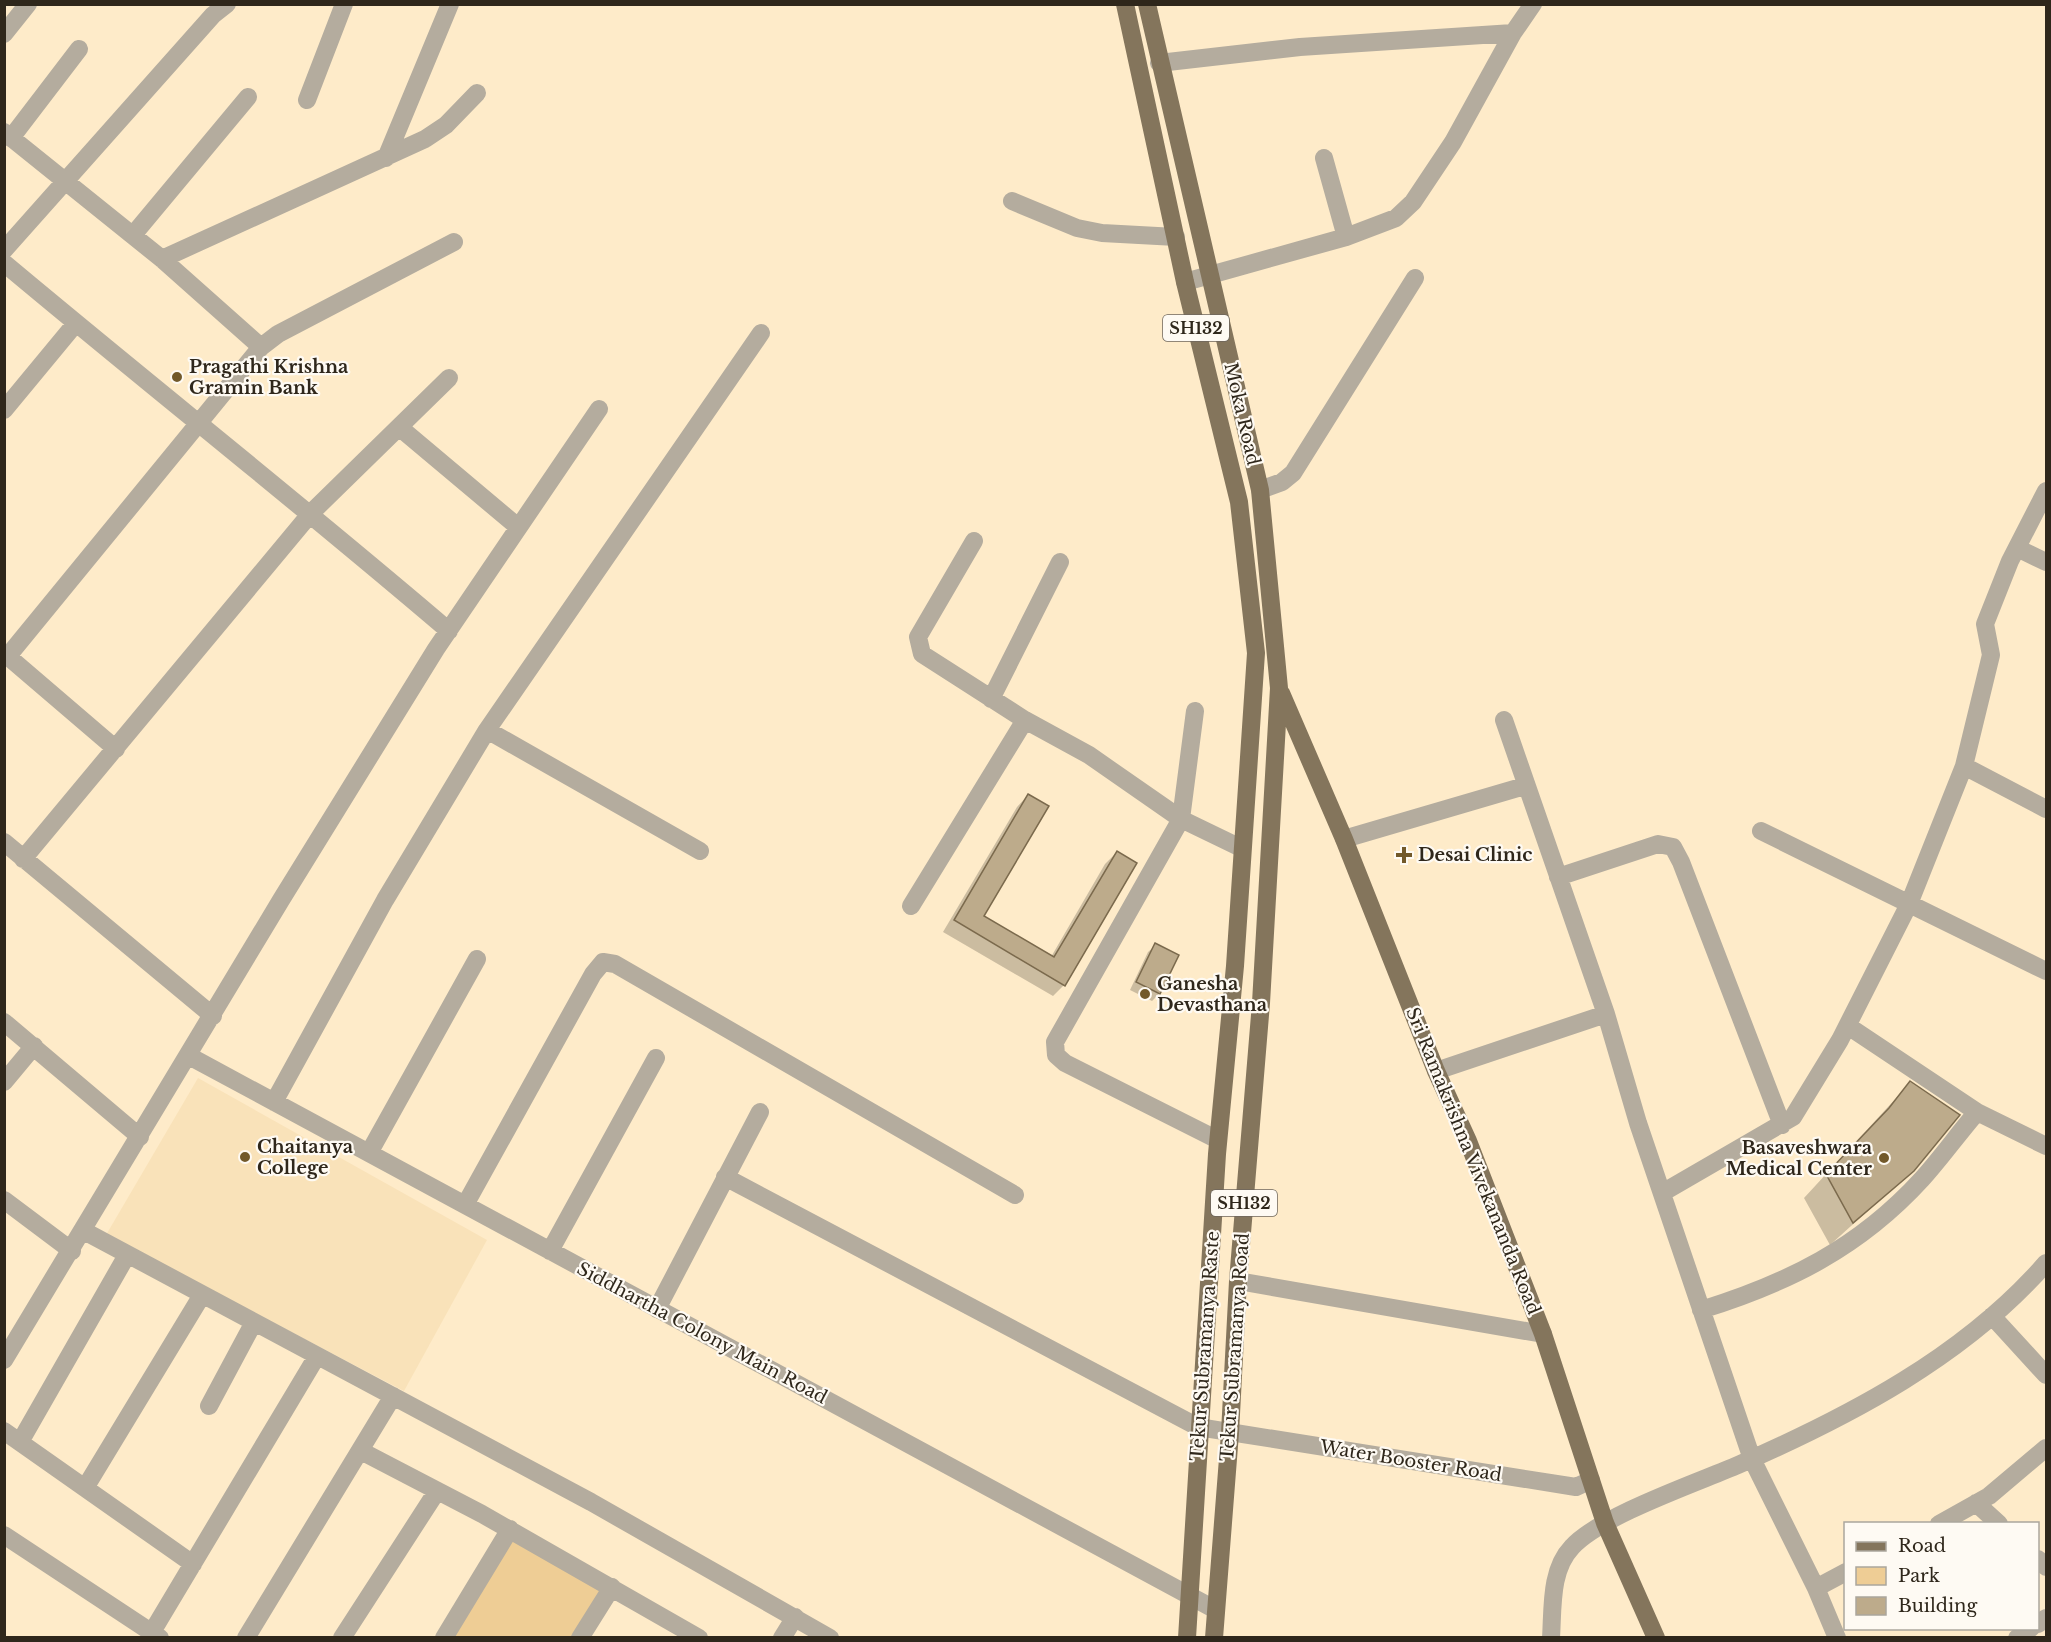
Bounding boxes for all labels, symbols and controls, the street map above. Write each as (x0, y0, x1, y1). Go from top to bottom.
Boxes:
road number: SH132 (1163, 315, 1229, 341)
place label: Pragathi Krishna Gramin Bank (189, 356, 349, 399)
street label: Moka Road (1219, 360, 1265, 468)
marker: Pragathi Krishna Gramin Bank (170, 370, 184, 384)
place label: Desai Clinic (1418, 844, 1533, 866)
marker: Desai Clinic (1395, 846, 1413, 864)
place label: Ganesha Devasthana (1157, 973, 1268, 1016)
marker: Ganesha Devasthana (1138, 987, 1152, 1001)
street label: Sri Ramakrishna Vivekananda Road (1401, 1004, 1545, 1318)
place label: Chaitanya College (257, 1136, 354, 1179)
place label: Basaveshwara Medical Center (1726, 1137, 1873, 1180)
marker: Chaitanya College (238, 1150, 252, 1164)
marker: Basaveshwara Medical Center (1877, 1151, 1891, 1165)
road number: SH132 (1211, 1190, 1277, 1216)
street label: Tekur Subramanya Raste (1186, 1230, 1224, 1462)
street label: Tekur Subramanya Road (1216, 1232, 1254, 1462)
street label: Siddhartha Colony Main Road (573, 1257, 831, 1409)
street label: Water Booster Road (1318, 1436, 1503, 1486)
legend (1844, 1522, 2039, 1630)
text: Road (1898, 1535, 1946, 1557)
text: Park (1898, 1565, 1940, 1587)
text: Building (1898, 1595, 1977, 1617)

